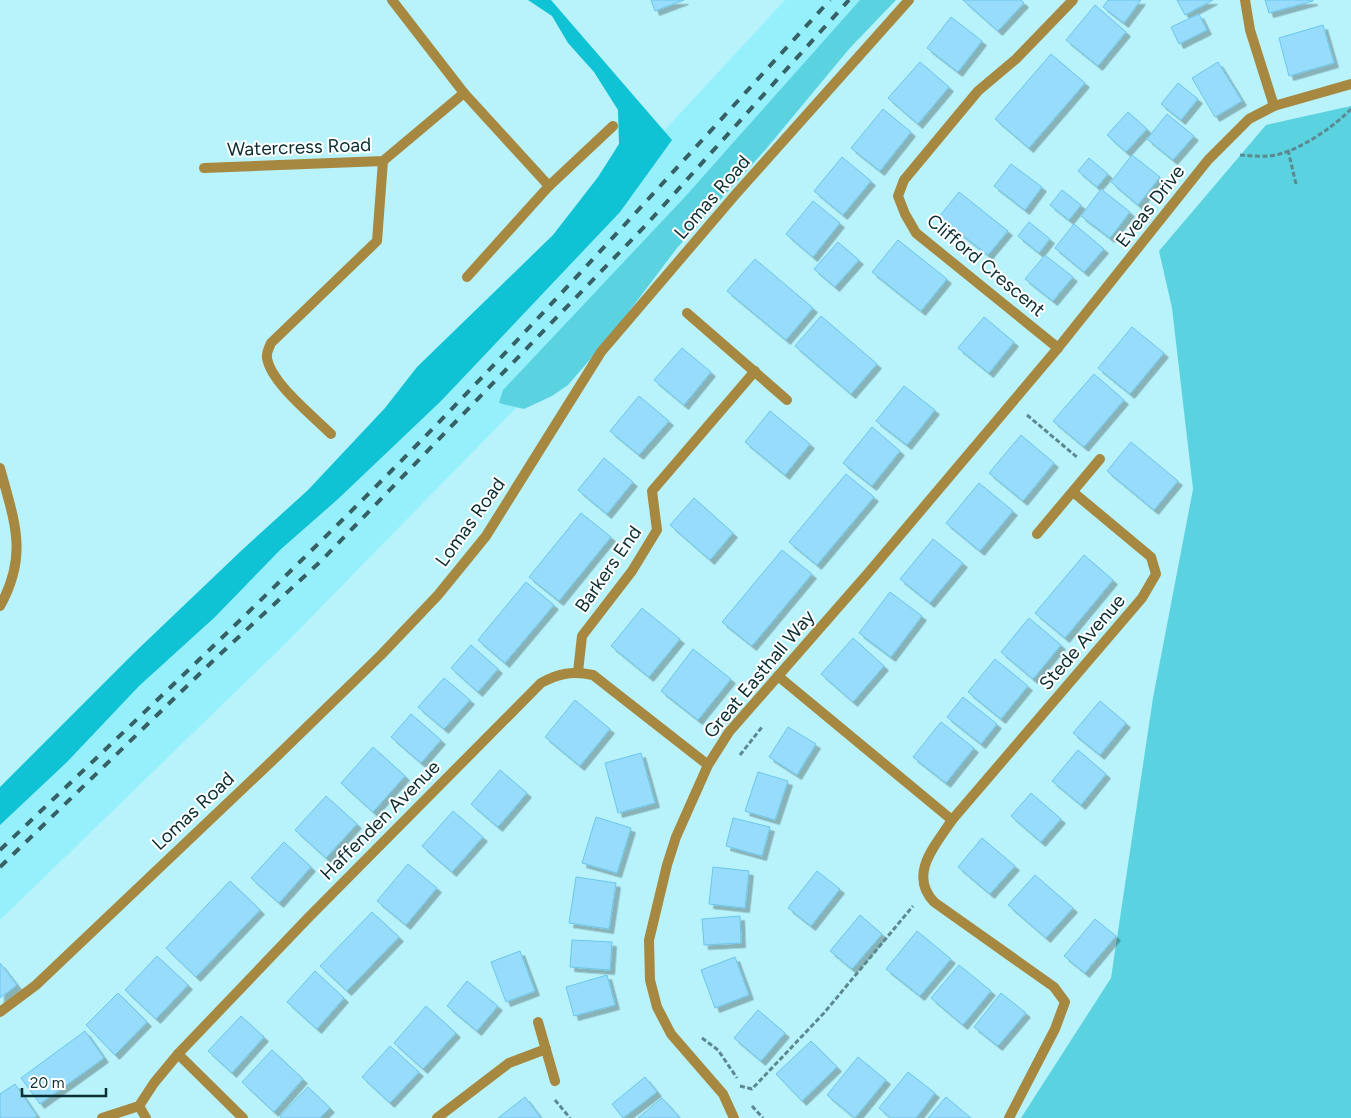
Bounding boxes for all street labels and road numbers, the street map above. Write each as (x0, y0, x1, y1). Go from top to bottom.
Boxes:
street label: Watercress Road (226, 133, 372, 161)
street label: Lomas Road (669, 150, 755, 244)
street label: Eveas Drive (1111, 160, 1189, 252)
street label: Clifford Crescent (922, 209, 1050, 321)
street label: Lomas Road (430, 473, 510, 571)
street label: Barkers End (570, 521, 646, 617)
street label: Stede Avenue (1034, 589, 1130, 695)
street label: Great Easthall Way (699, 605, 819, 743)
street label: Haffenden Avenue (315, 755, 445, 885)
street label: Lomas Road (147, 767, 239, 855)

